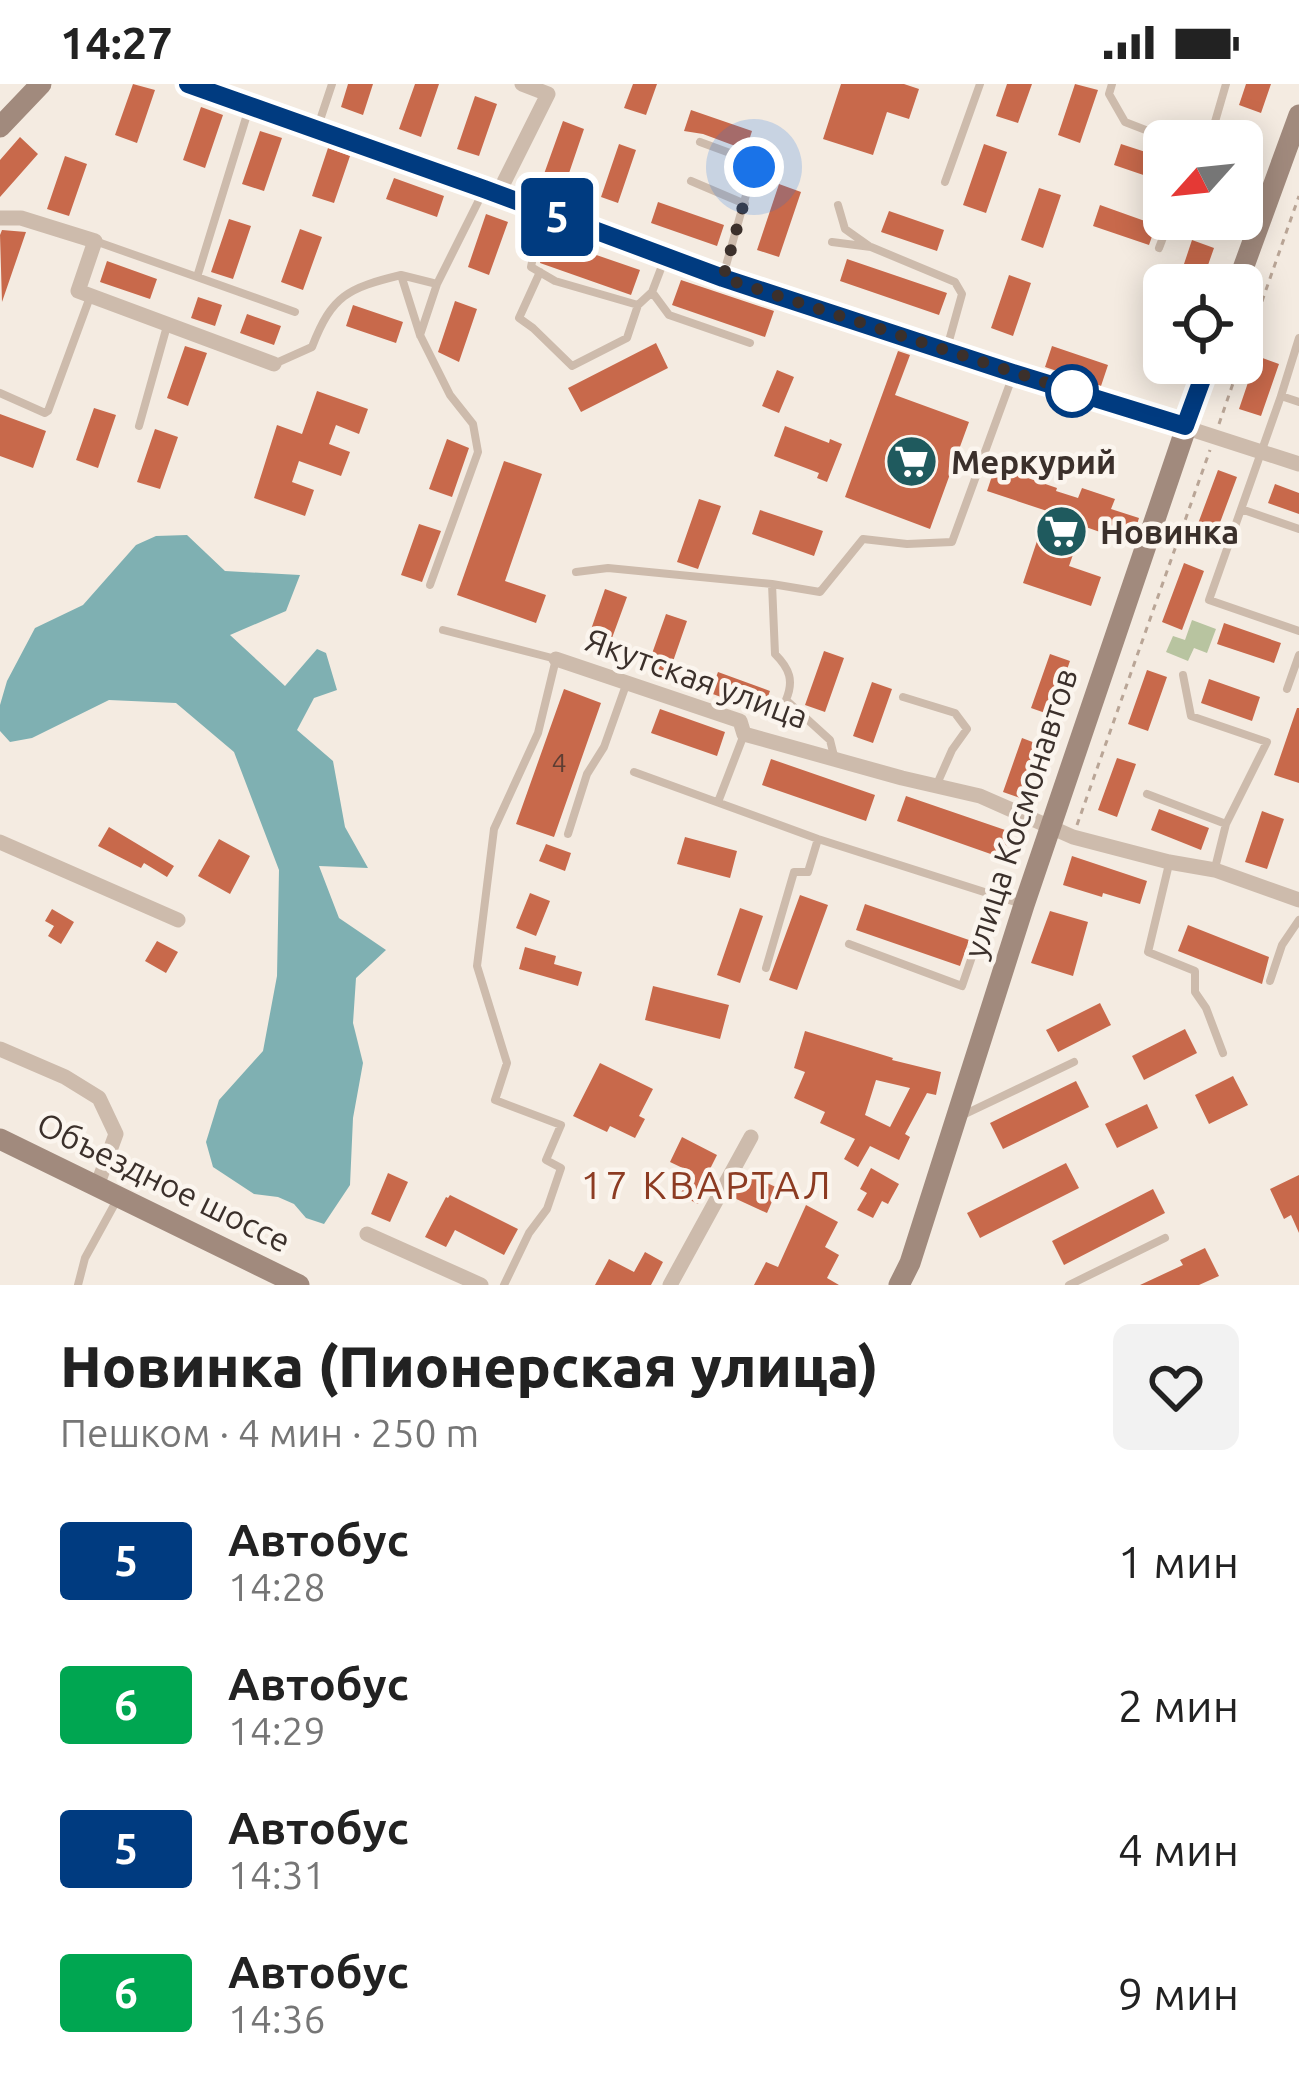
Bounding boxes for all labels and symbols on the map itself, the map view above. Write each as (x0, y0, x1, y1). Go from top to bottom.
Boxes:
north arrow (1143, 120, 1263, 240)
your location (724, 137, 784, 197)
line badge: 5 (518, 178, 596, 256)
unlabelled marker (1047, 366, 1097, 416)
supermarket icon: Меркурий (884, 434, 940, 490)
place label: Меркурий (951, 443, 1116, 480)
supermarket icon: Новинка (1033, 504, 1089, 560)
place label: Новинка (1100, 513, 1239, 550)
street label: Якутская улица (581, 620, 813, 735)
street label: улица Космонавтов (955, 663, 1084, 962)
house number: 4 (551, 747, 567, 777)
street label: Объездное шоссе (32, 1104, 297, 1259)
district label: 17 КВАРТАЛ (580, 1163, 834, 1206)

